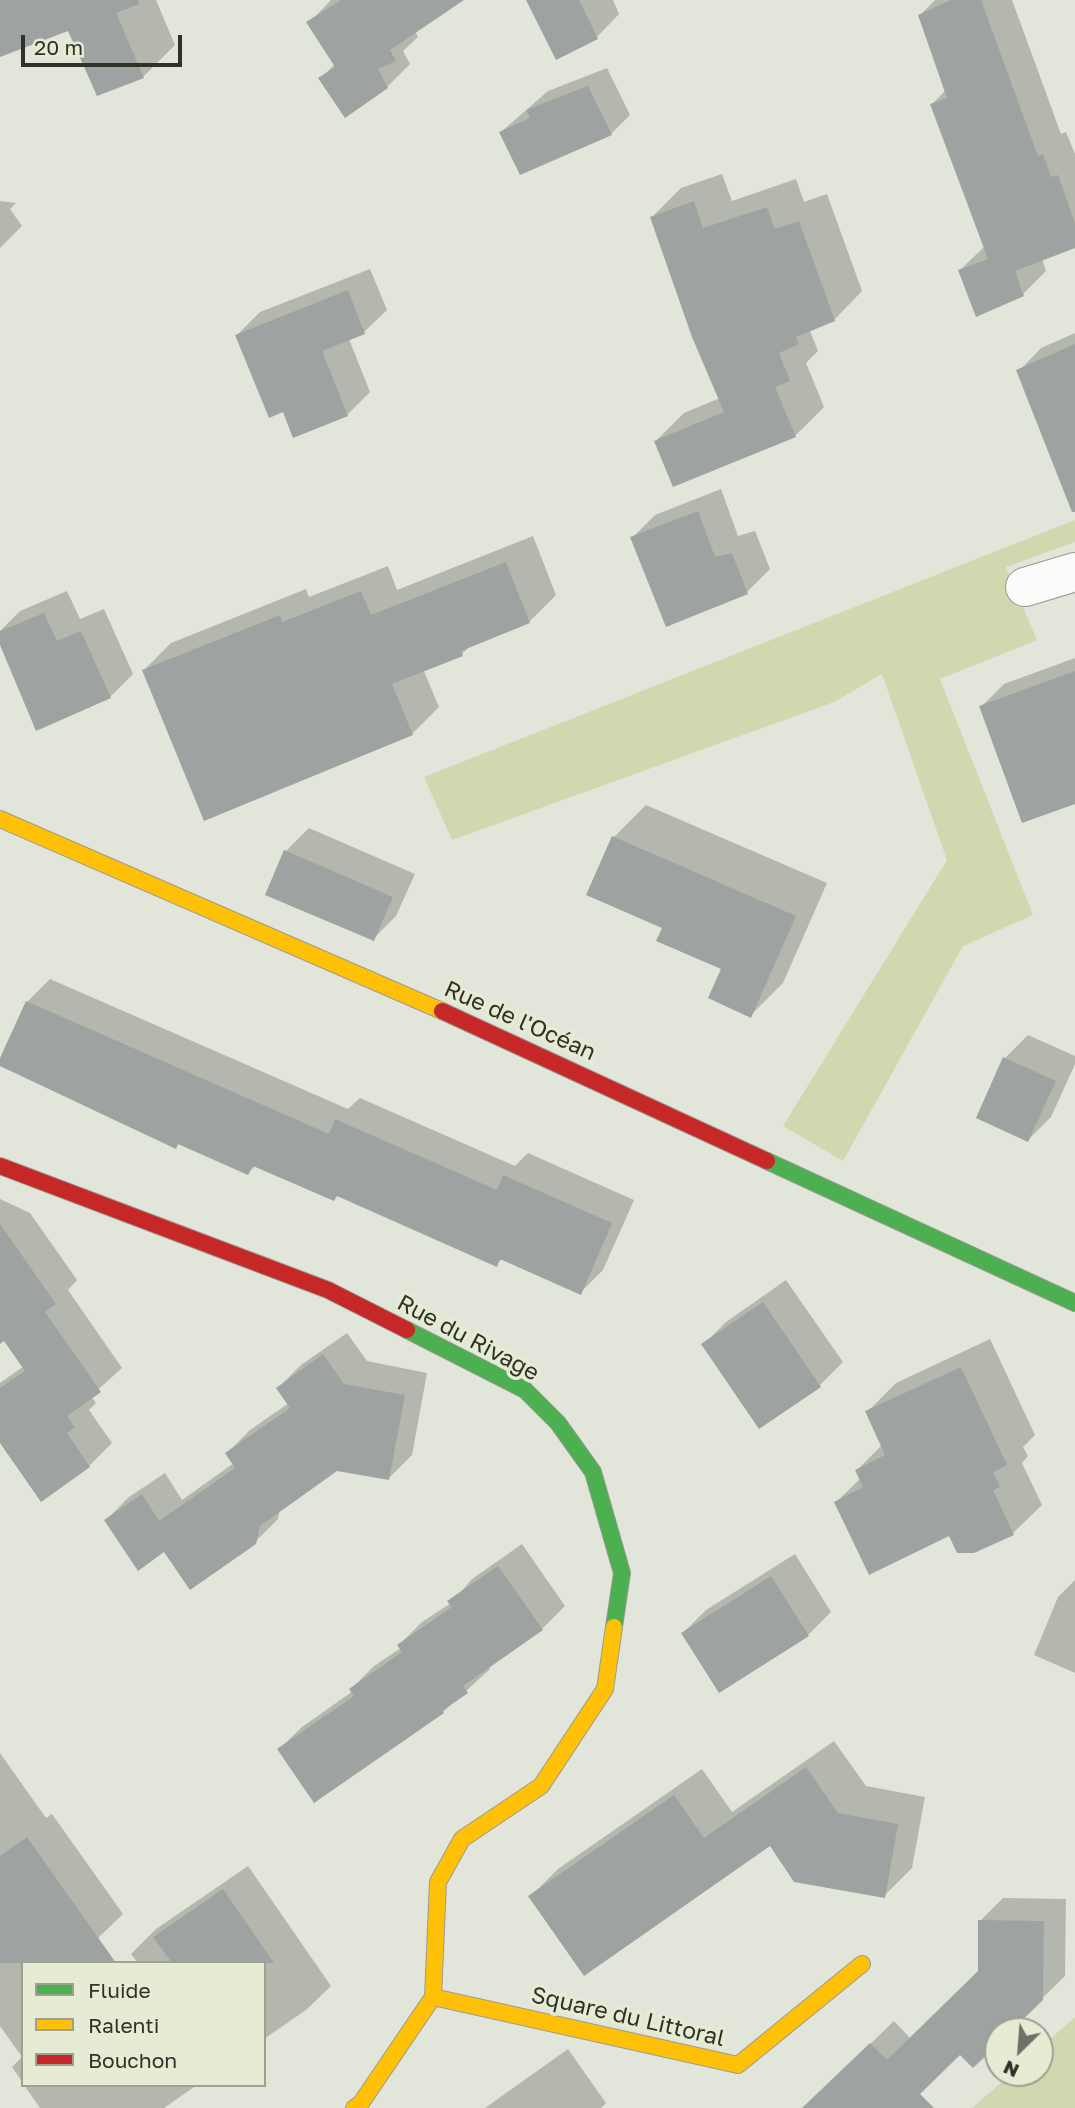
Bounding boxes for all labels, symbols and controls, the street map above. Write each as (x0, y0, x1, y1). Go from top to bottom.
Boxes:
scale bar (24, 21, 186, 65)
text: 20 m (34, 34, 83, 60)
street label: Rue de l'Océan (440, 975, 600, 1067)
street label: Rue du Rivage (392, 1289, 544, 1387)
legend (21, 1961, 266, 2087)
text: Fluide (88, 1977, 151, 2003)
street label: Square du Littoral (529, 1981, 727, 2053)
text: Ralenti (88, 2012, 159, 2038)
north arrow (984, 2017, 1054, 2087)
text: Bouchon (88, 2047, 177, 2073)
text: N (999, 2056, 1022, 2083)

